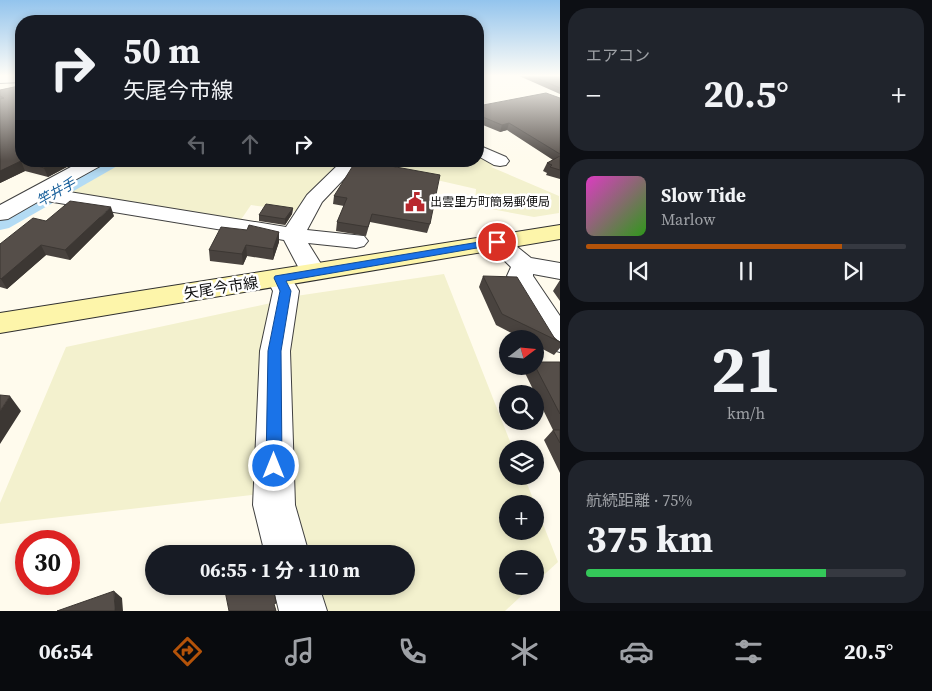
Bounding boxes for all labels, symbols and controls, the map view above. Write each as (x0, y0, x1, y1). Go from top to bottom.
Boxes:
text: 50 m (123, 27, 200, 75)
icon: right (40, 35, 105, 100)
text: エアコン (586, 44, 650, 66)
text: 20.5° (703, 68, 789, 120)
text: 矢尾今市線 (123, 75, 233, 105)
text: − (586, 76, 601, 114)
text: + (891, 76, 906, 114)
icon: left (183, 130, 211, 158)
icon: ahead (236, 130, 264, 158)
icon: right (289, 130, 317, 158)
water label: 竿井手 (33, 173, 80, 211)
text: Slow Tide (661, 182, 746, 208)
public building icon: 出雲里方町簡易郵便局 (404, 191, 426, 213)
place label: 出雲里方町簡易郵便局 (430, 194, 550, 210)
text: Marlow (661, 208, 716, 230)
pin (476, 221, 518, 263)
icon: arrive (483, 228, 511, 256)
icon: previous (625, 257, 653, 285)
icon: pause (732, 257, 760, 285)
icon: next (839, 257, 867, 285)
street label: 矢尾今市線 (182, 271, 260, 304)
text: 21 (711, 325, 781, 414)
north arrow (499, 330, 544, 375)
map controls (499, 330, 544, 595)
button: search (499, 385, 544, 430)
text: km/h (727, 402, 765, 424)
position arrow (247, 439, 299, 491)
button: layers (499, 440, 544, 485)
text: 航続距離 · 75% (586, 489, 692, 511)
button: + (499, 495, 544, 540)
text: 375 km (586, 513, 713, 565)
speed limit sign: 30 (15, 530, 80, 595)
button: − (499, 550, 544, 595)
text: 06:55 · 1 分 · 110 m (200, 557, 360, 583)
icon: directions (170, 634, 205, 669)
icon: music (282, 634, 317, 669)
icon: phone (395, 634, 430, 669)
icon: climate (507, 634, 542, 669)
icon: car (619, 634, 654, 669)
icon: filters (731, 634, 766, 669)
text: 06:54 (39, 636, 93, 666)
text: 20.5° (844, 636, 893, 666)

